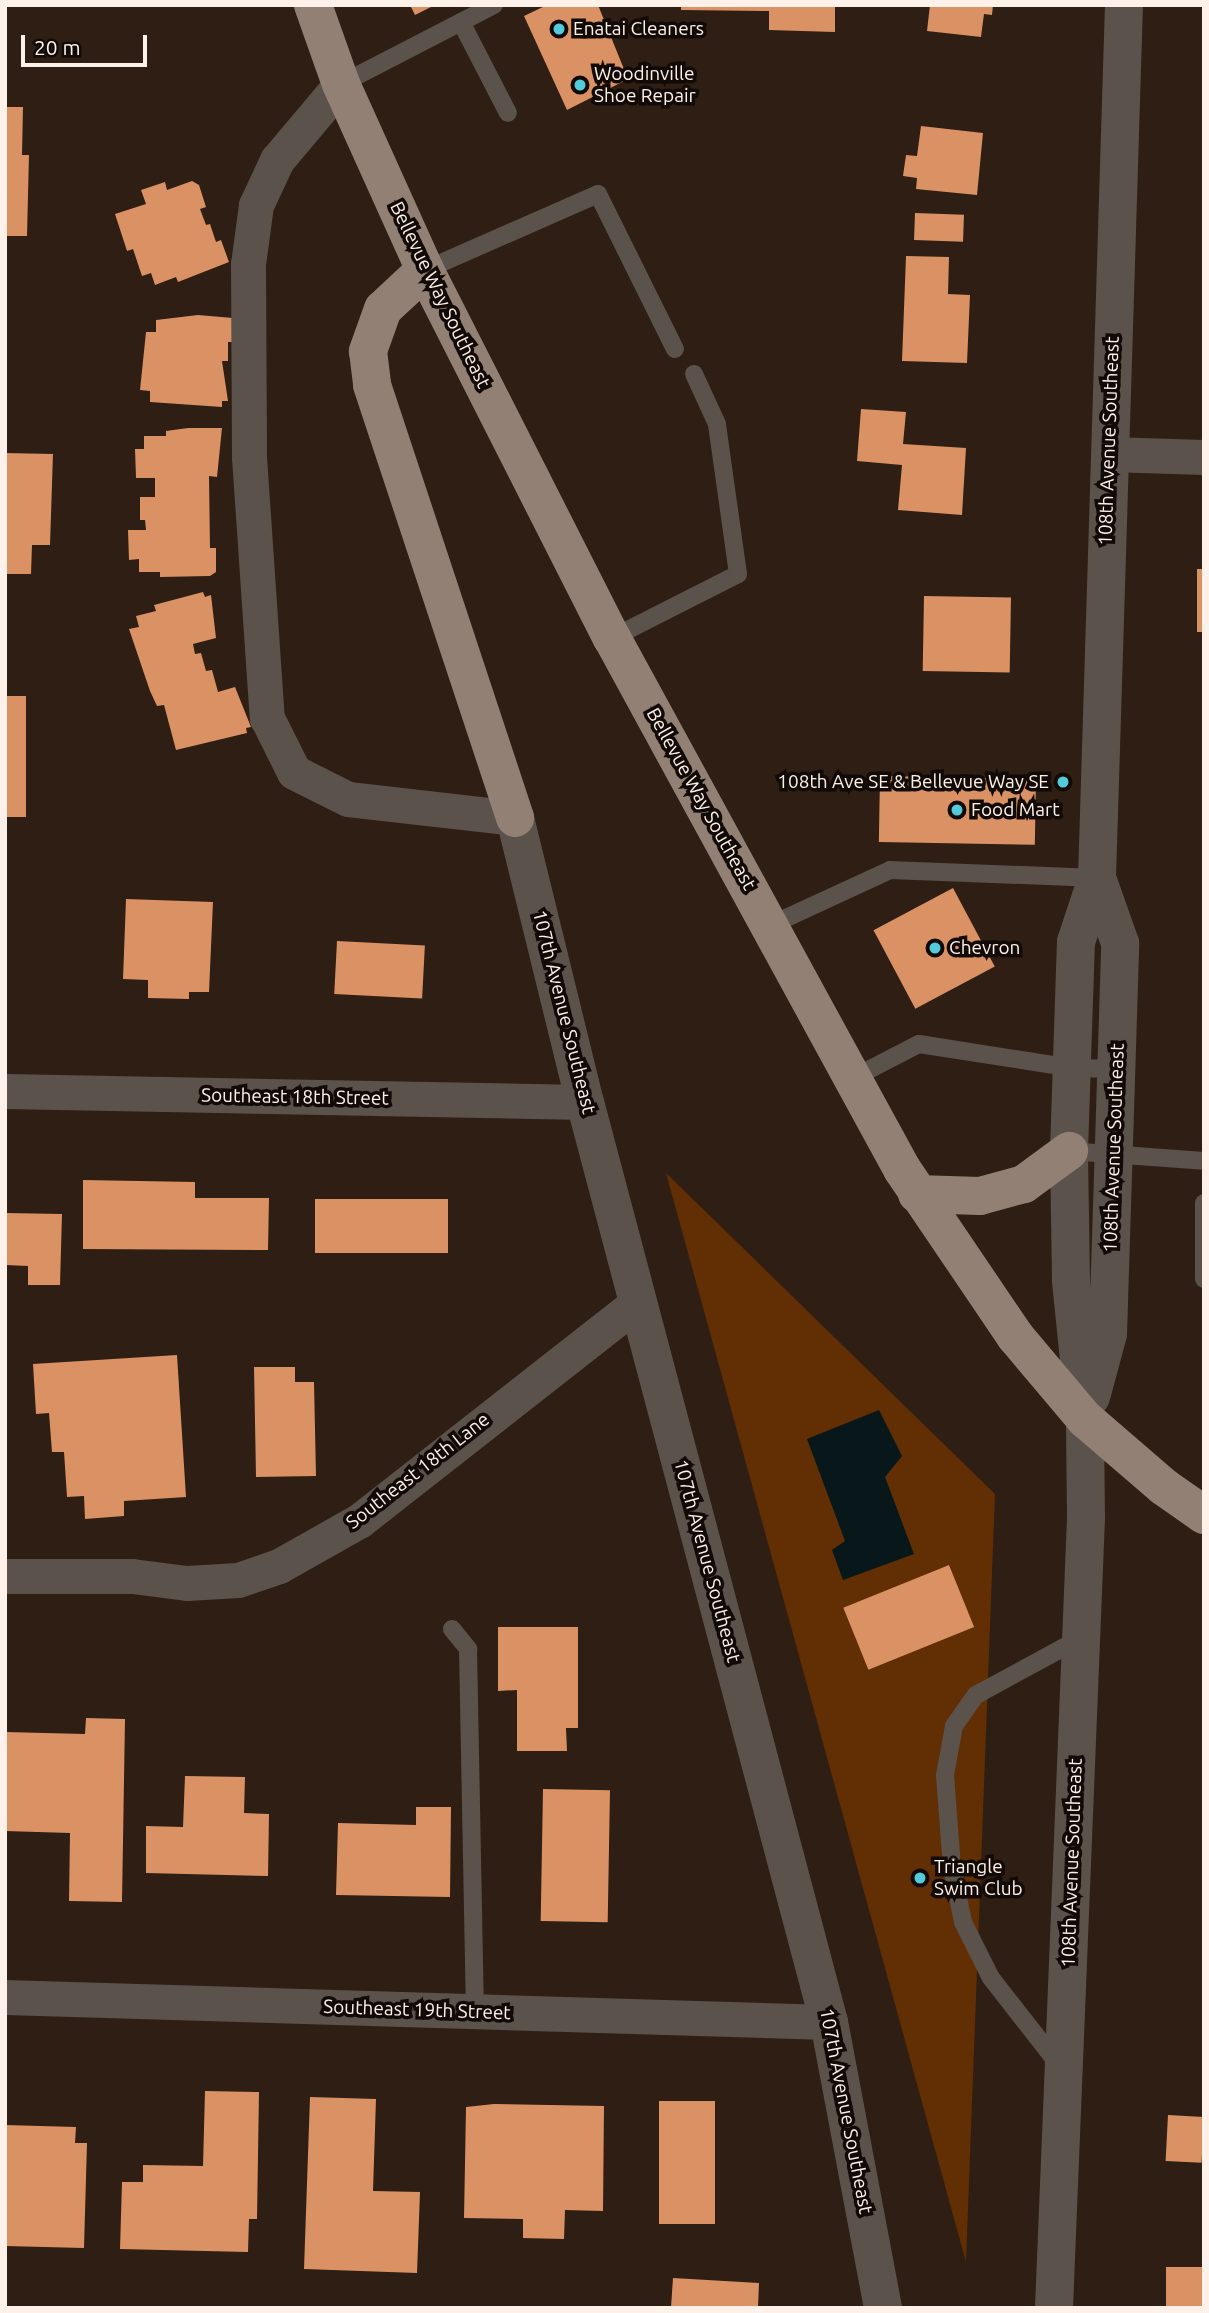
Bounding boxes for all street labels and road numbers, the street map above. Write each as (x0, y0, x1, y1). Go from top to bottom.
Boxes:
street label: Bellevue Way Southeast (385, 198, 495, 392)
street label: 108th Avenue Southeast (1094, 336, 1124, 546)
street label: Bellevue Way Southeast (641, 704, 761, 894)
street label: 107th Avenue Southeast (528, 908, 600, 1116)
street label: 108th Avenue Southeast (1099, 1043, 1129, 1253)
street label: Southeast 18th Street (201, 1084, 389, 1110)
street label: Southeast 18th Lane (342, 1408, 494, 1534)
street label: 107th Avenue Southeast (669, 1457, 745, 1665)
street label: 108th Avenue Southeast (1057, 1758, 1087, 1968)
street label: Southeast 19th Street (323, 1995, 511, 2025)
street label: 107th Avenue Southeast (815, 2006, 877, 2216)

